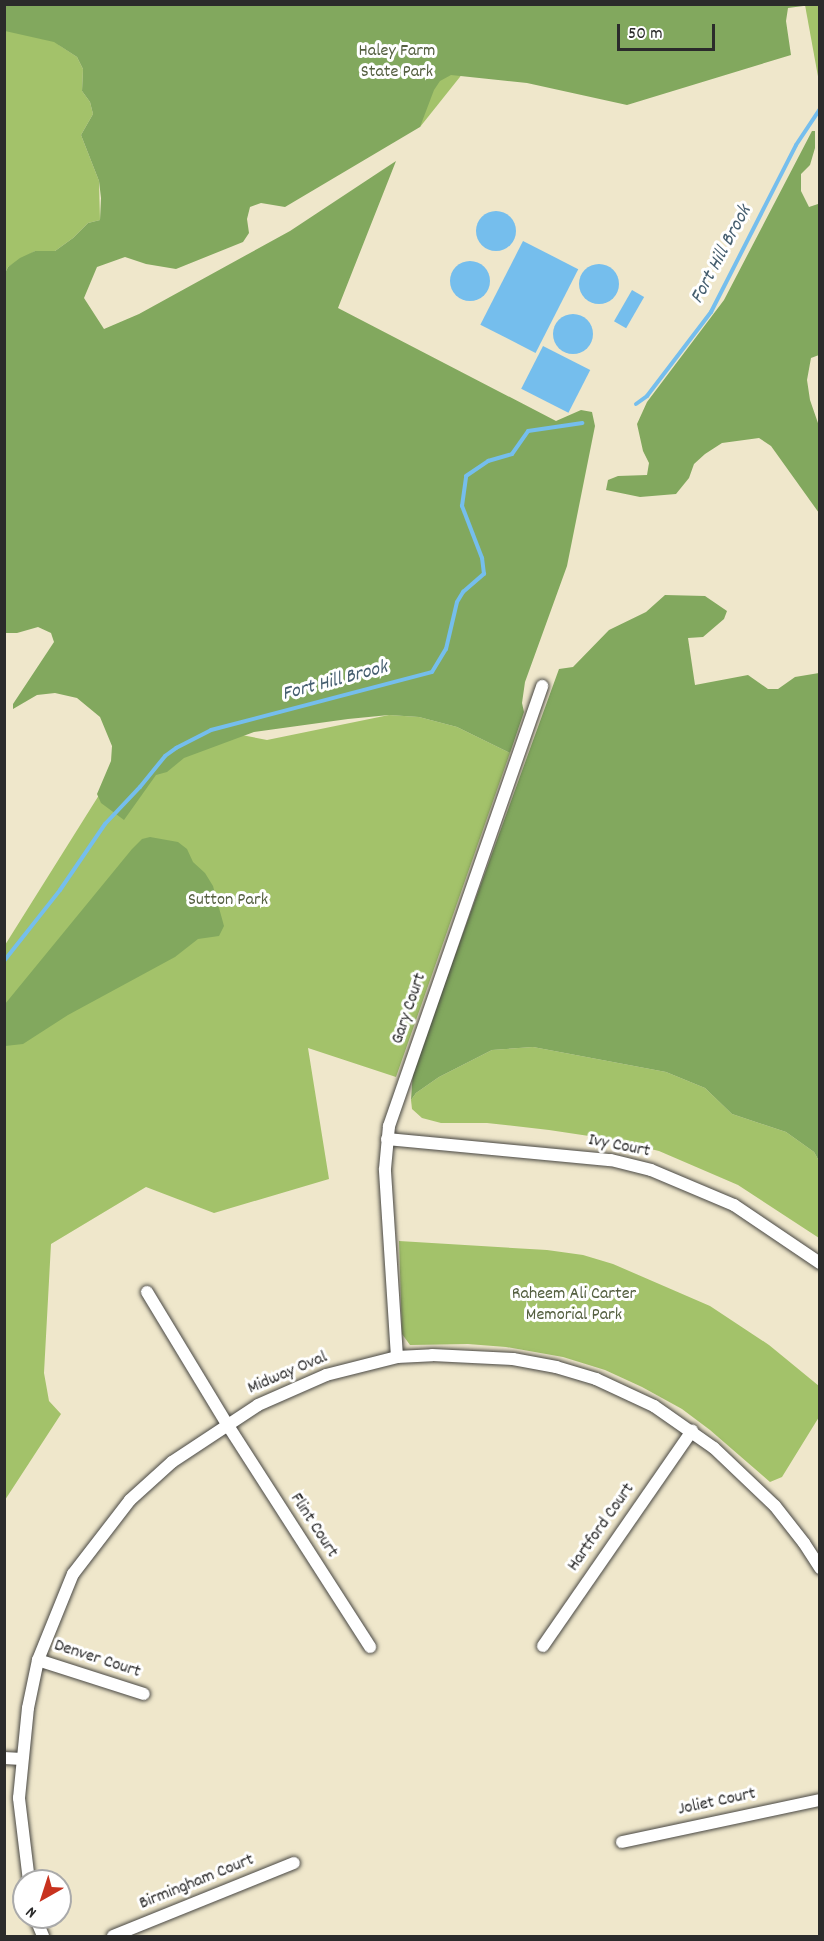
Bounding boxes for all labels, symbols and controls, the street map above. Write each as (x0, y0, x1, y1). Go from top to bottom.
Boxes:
scale bar (620, 12, 718, 50)
text: 50 m (628, 22, 663, 47)
park label: Haley Farm State Park (359, 42, 435, 84)
water label: Fort Hill Brook (686, 202, 758, 308)
water label: Fort Hill Brook (280, 656, 390, 708)
park label: Sutton Park (188, 890, 268, 912)
street label: Gary Court (388, 971, 432, 1047)
street label: Ivy Court (586, 1130, 652, 1164)
park label: Raheem Ali Carter Memorial Park (512, 1285, 636, 1328)
street label: Midway Oval (245, 1348, 331, 1400)
street label: Hartford Court (564, 1480, 640, 1576)
street label: Flint Court (284, 1490, 342, 1562)
street label: Denver Court (51, 1636, 143, 1684)
street label: Joliet Court (676, 1784, 758, 1822)
street label: Birmingham Court (137, 1850, 257, 1916)
north arrow (12, 1869, 72, 1929)
text: N (21, 1900, 42, 1923)

